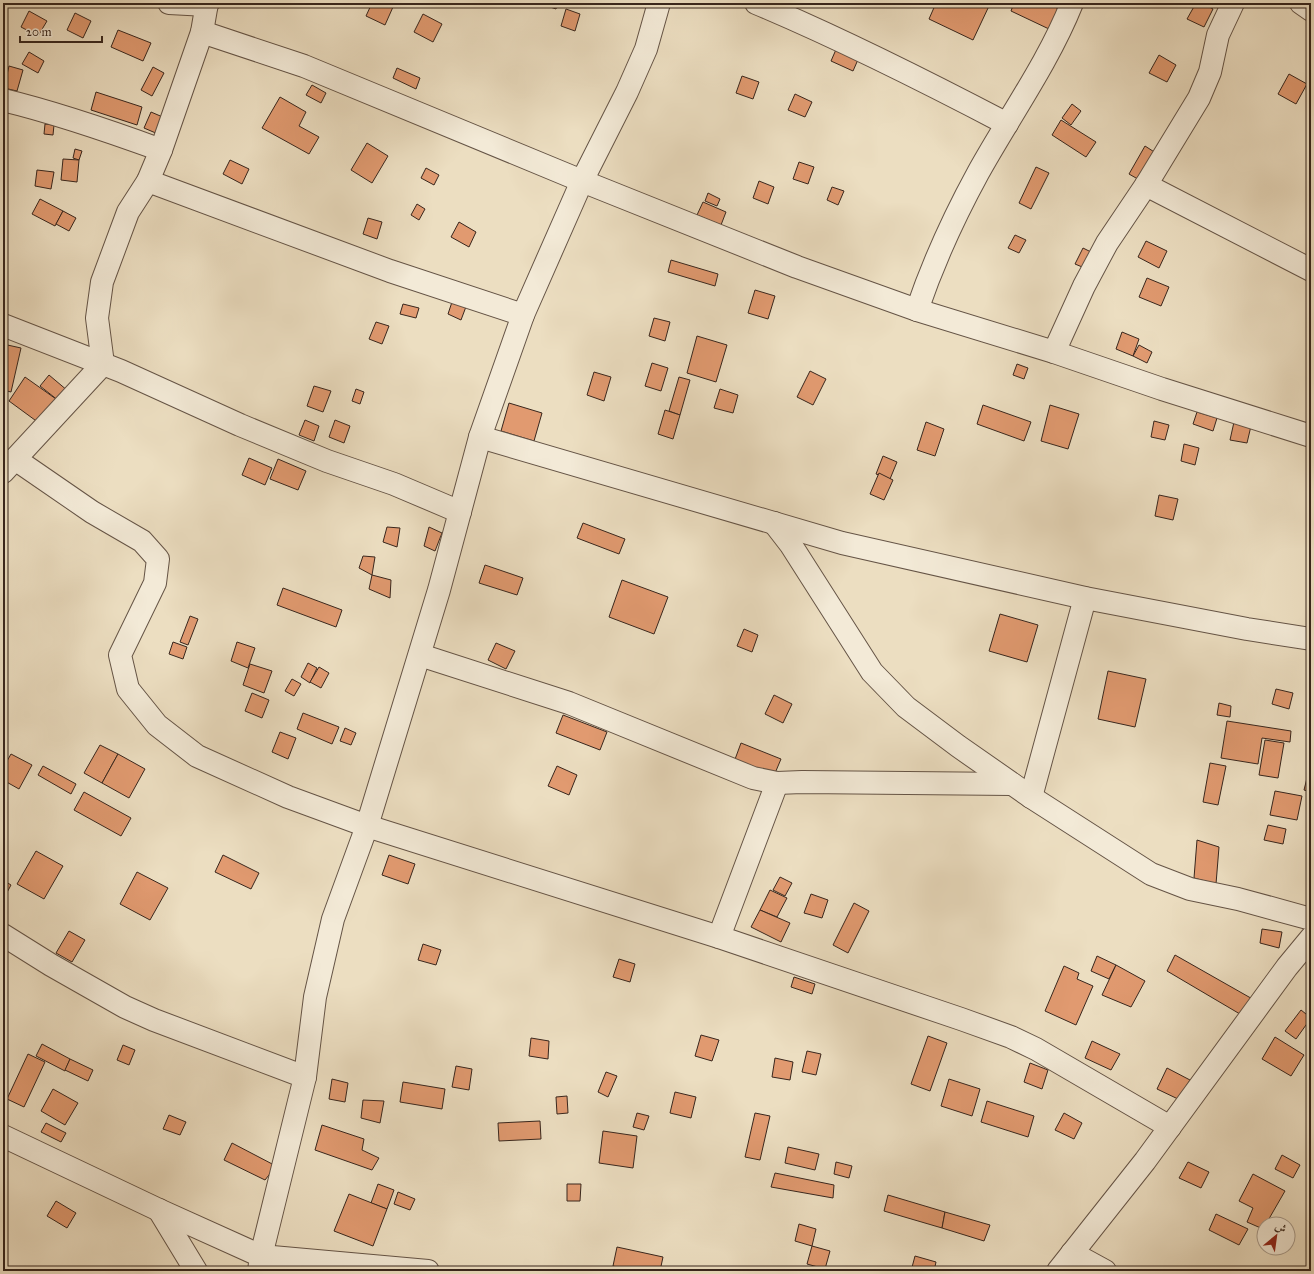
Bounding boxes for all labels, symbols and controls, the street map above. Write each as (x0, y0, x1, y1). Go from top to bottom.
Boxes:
scale bar (20, 18, 102, 44)
text: 20 m (26, 25, 52, 39)
north arrow (1256, 1216, 1296, 1256)
text: ش (1273, 1219, 1289, 1236)

